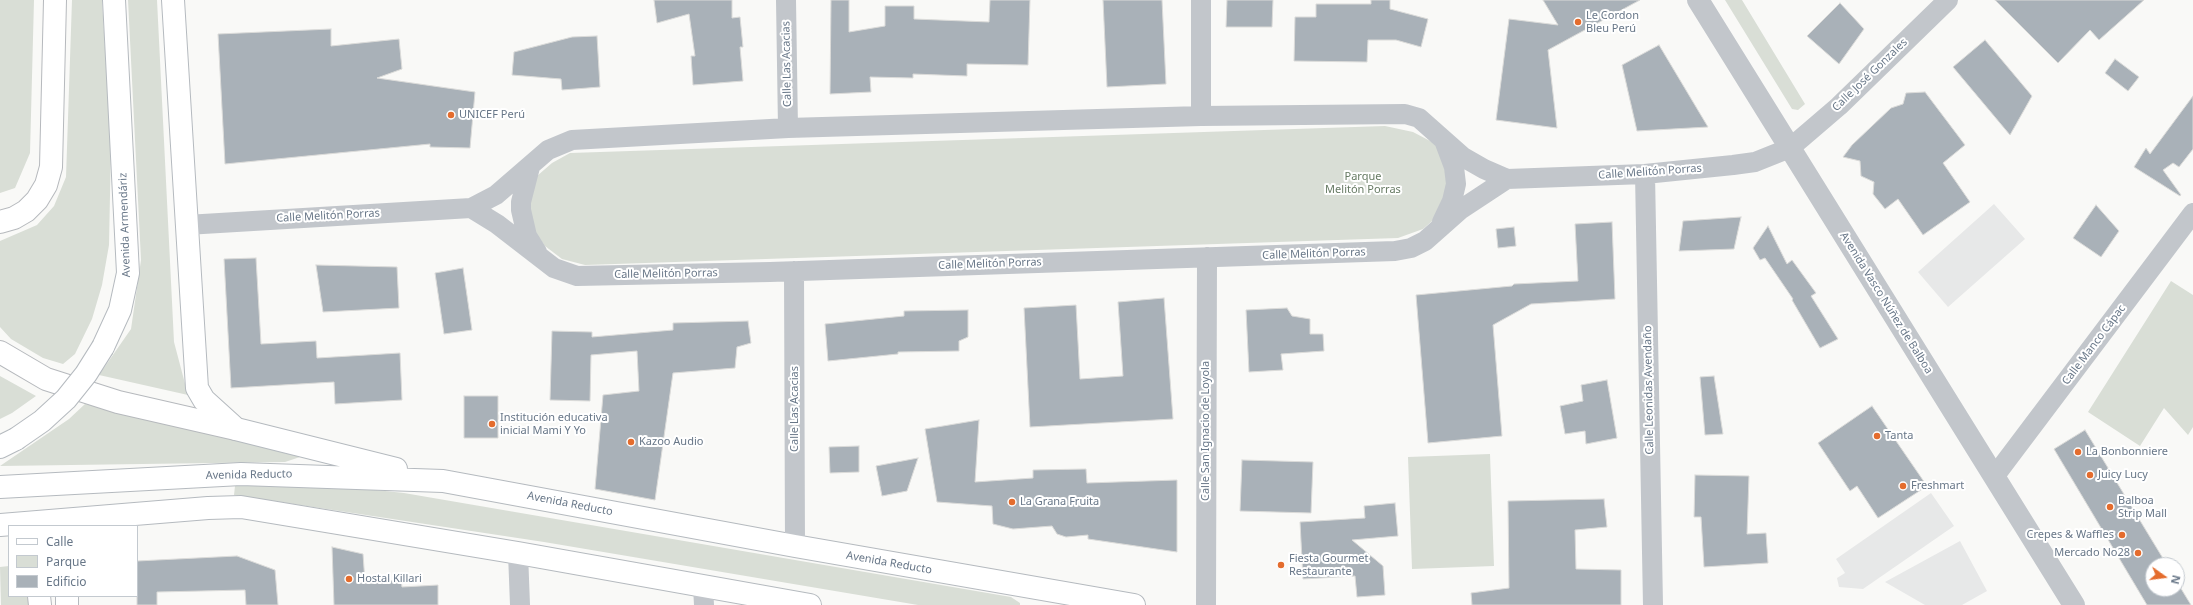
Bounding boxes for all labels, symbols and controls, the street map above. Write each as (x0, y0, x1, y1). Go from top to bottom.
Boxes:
place label: Le Cordon Bleu Perú (1586, 9, 1639, 35)
marker: Le Cordon Bleu Perú (1573, 17, 1583, 27)
street label: Calle Las Acacias (780, 21, 794, 107)
street label: Calle José Gonzales (1830, 36, 1910, 114)
place label: UNICEF Perú (459, 108, 525, 122)
marker: UNICEF Perú (446, 110, 456, 120)
street label: Calle Melitón Porras (1598, 162, 1702, 182)
park label: Parque Melitón Porras (1325, 170, 1401, 196)
street label: Avenida Armendáriz (117, 173, 133, 277)
street label: Calle Melitón Porras (276, 207, 380, 225)
street label: Avenida Vasco Núñez de Balboa (1837, 230, 1935, 376)
street label: Calle Melitón Porras (1262, 246, 1366, 262)
street label: Calle Melitón Porras (938, 256, 1042, 272)
street label: Calle Melitón Porras (614, 266, 718, 282)
street label: Calle Manco Cápac (2060, 302, 2128, 388)
street label: Calle Leonidas Avendaño (1641, 325, 1657, 455)
street label: Calle San Ignacio de Loyola (1199, 361, 1213, 501)
street label: Calle Las Acacias (788, 366, 802, 452)
place label: Institución educativa inicial Mami Y Yo (500, 411, 608, 437)
marker: Institución educativa inicial Mami Y Yo (487, 419, 497, 429)
place label: Tanta (1885, 429, 1913, 443)
marker: Tanta (1872, 431, 1882, 441)
place label: Kazoo Audio (639, 435, 703, 449)
marker: Kazoo Audio (626, 437, 636, 447)
place label: La Bonbonniere (2086, 445, 2168, 459)
marker: La Bonbonniere (2073, 447, 2083, 457)
street label: Avenida Reducto (206, 468, 292, 482)
place label: Juicy Lucy (2098, 468, 2148, 482)
marker: Juicy Lucy (2085, 470, 2095, 480)
place label: Freshmart (1911, 479, 1964, 493)
marker: Freshmart (1898, 481, 1908, 491)
street label: Avenida Reducto (526, 489, 614, 519)
place label: Balboa Strip Mall (2118, 494, 2167, 520)
place label: La Grana Fruita (1020, 495, 1099, 509)
marker: La Grana Fruita (1007, 497, 1017, 507)
marker: Balboa Strip Mall (2105, 502, 2115, 512)
legend (8, 525, 138, 597)
place label: Crepes & Waffles (2026, 528, 2114, 542)
marker: Crepes & Waffles (2117, 530, 2127, 540)
text: Calle (46, 533, 73, 550)
place label: Mercado No28 (2054, 546, 2130, 560)
marker: Mercado No28 (2133, 548, 2143, 558)
street label: Avenida Reducto (845, 549, 933, 577)
place label: Fiesta Gourmet Restaurante (1289, 552, 1368, 578)
text: Parque (46, 553, 86, 570)
north arrow (2145, 557, 2185, 597)
marker: Fiesta Gourmet Restaurante (1276, 560, 1286, 570)
place label: Hostal Killari (357, 572, 422, 586)
text: Edificio (46, 573, 87, 590)
marker: Hostal Killari (344, 574, 354, 584)
text: N (2168, 574, 2185, 586)

